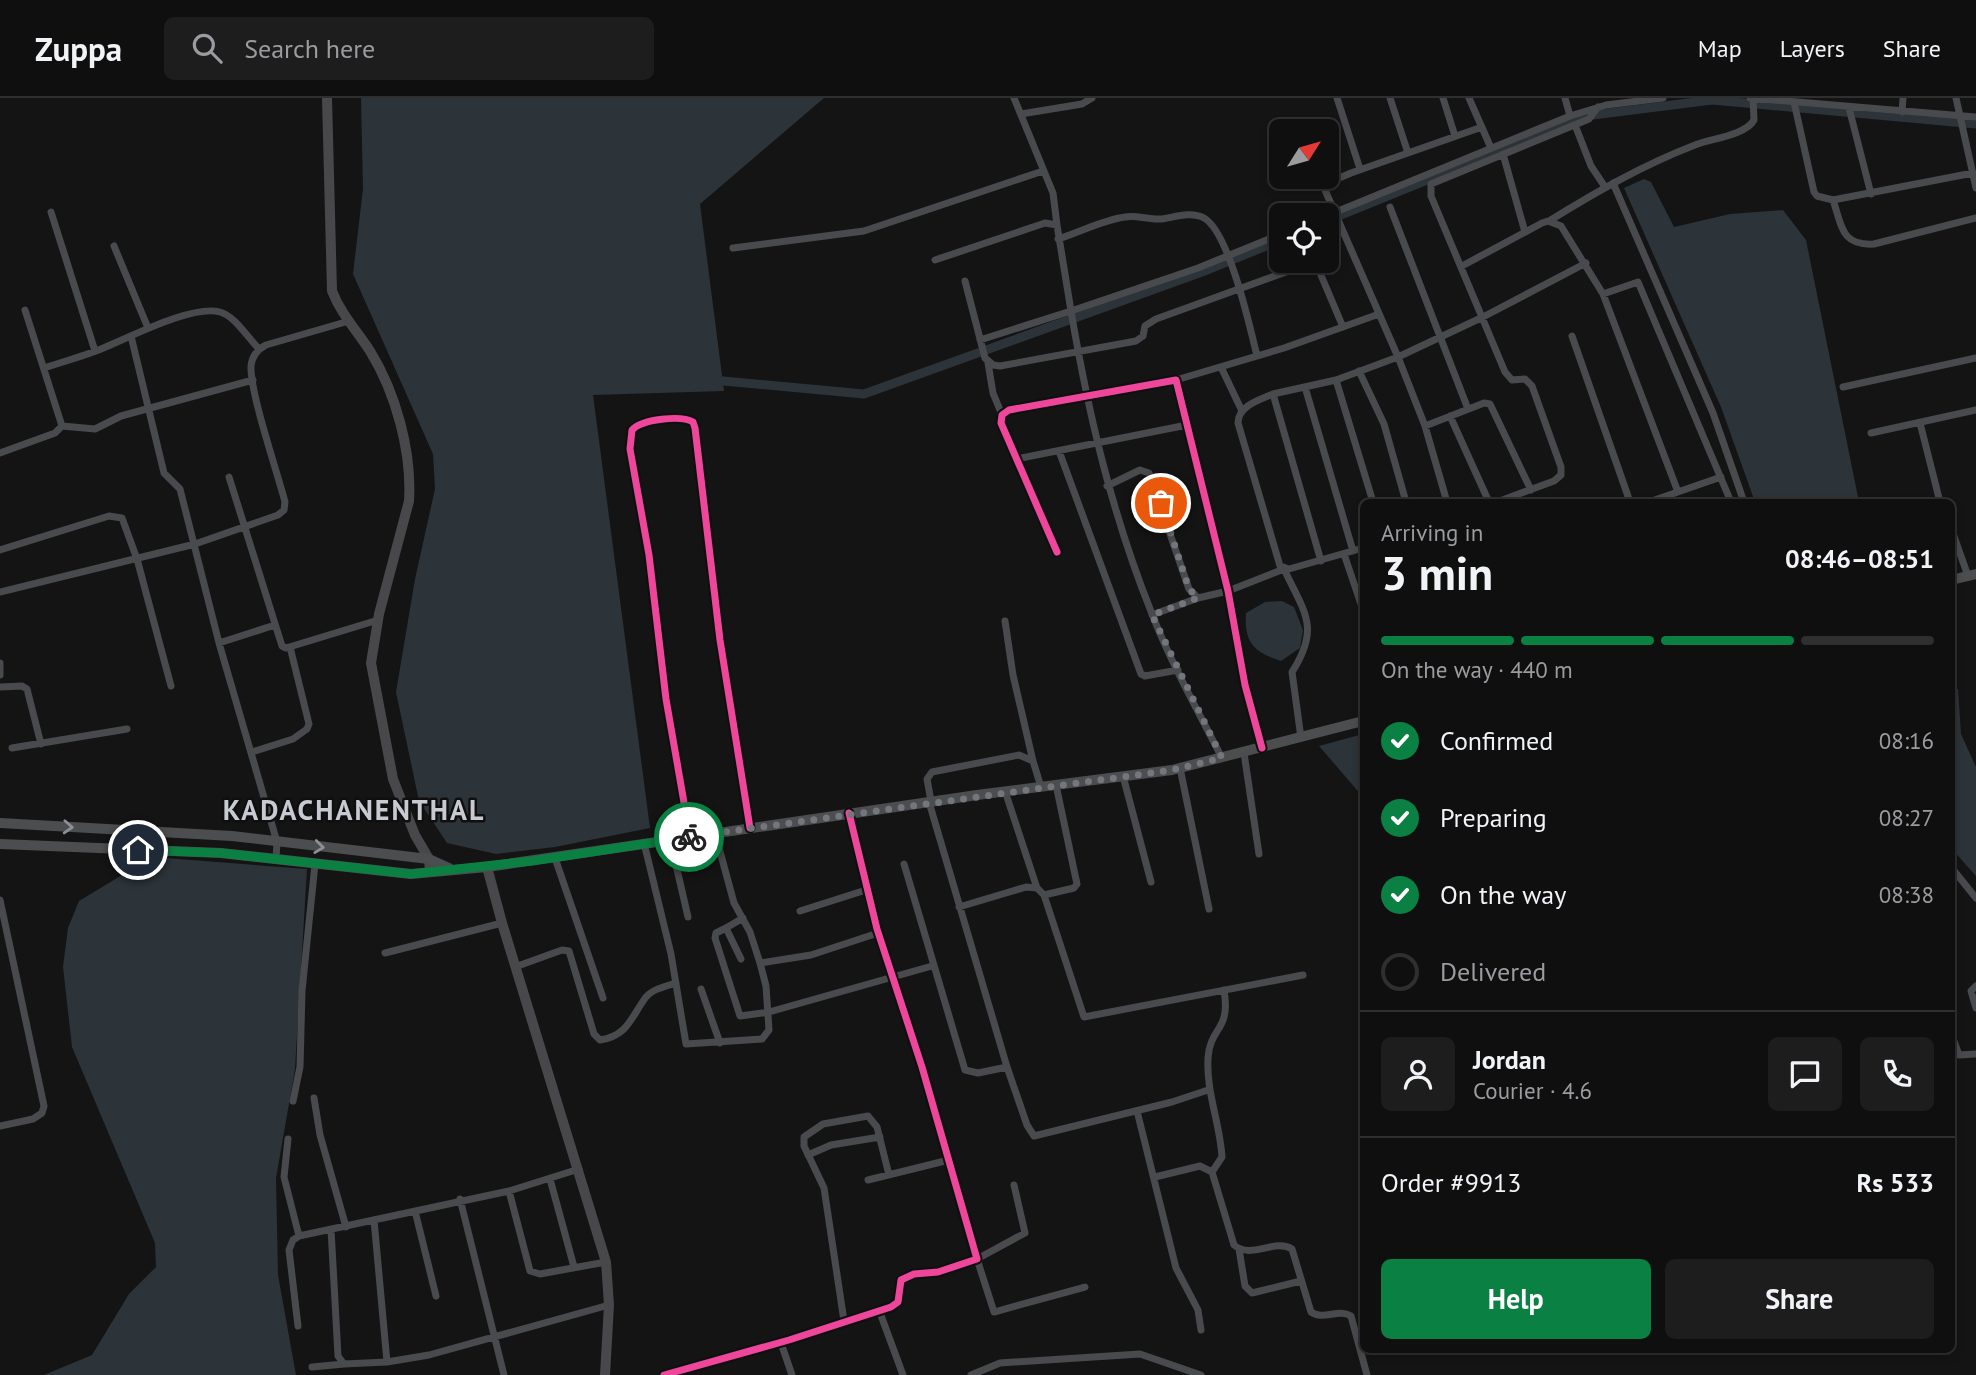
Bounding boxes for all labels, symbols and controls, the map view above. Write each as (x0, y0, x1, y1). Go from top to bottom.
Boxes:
search box (164, 17, 654, 80)
text: Zuppa (35, 27, 122, 70)
icon: search (188, 29, 226, 67)
text: Search here (244, 32, 375, 65)
text: Map (1698, 33, 1742, 64)
text: Layers (1780, 33, 1845, 64)
text: Share (1883, 33, 1941, 64)
north arrow (1269, 119, 1339, 189)
map controls (1269, 119, 1339, 273)
button: locate (1269, 203, 1339, 273)
pin (1131, 473, 1191, 533)
icon: bag (1142, 484, 1180, 522)
text: Arriving in (1381, 518, 1483, 547)
text: 08:46–08:51 (1785, 542, 1934, 575)
text: 3 min (1381, 543, 1493, 603)
text: On the way · 440 m (1381, 655, 1573, 684)
icon: check (1381, 722, 1419, 760)
text: Confirmed (1440, 724, 1553, 757)
text: 08:16 (1879, 726, 1934, 755)
district label: KADACHANENTHAL (223, 791, 485, 828)
icon: check (1381, 799, 1419, 837)
text: Preparing (1440, 801, 1547, 834)
courier (654, 802, 724, 872)
text: 08:27 (1879, 803, 1934, 832)
icon: bike (670, 818, 708, 856)
one-way arrow (63, 819, 74, 834)
pin (108, 820, 168, 880)
icon: home (119, 831, 157, 869)
one-way arrow (313, 840, 325, 855)
icon: check (1381, 876, 1419, 914)
text: On the way (1440, 878, 1566, 911)
text: 08:38 (1879, 880, 1934, 909)
text: Delivered (1440, 955, 1546, 988)
button: person (1381, 1037, 1455, 1111)
button: chat (1768, 1037, 1842, 1111)
button: phone (1860, 1037, 1934, 1111)
text: Jordan (1473, 1043, 1546, 1076)
text: Courier · 4.6 (1473, 1076, 1592, 1105)
text: Order #9913 (1381, 1166, 1521, 1199)
text: Rs 533 (1857, 1166, 1934, 1199)
button: Help (1381, 1259, 1651, 1339)
button: Share (1665, 1259, 1934, 1339)

